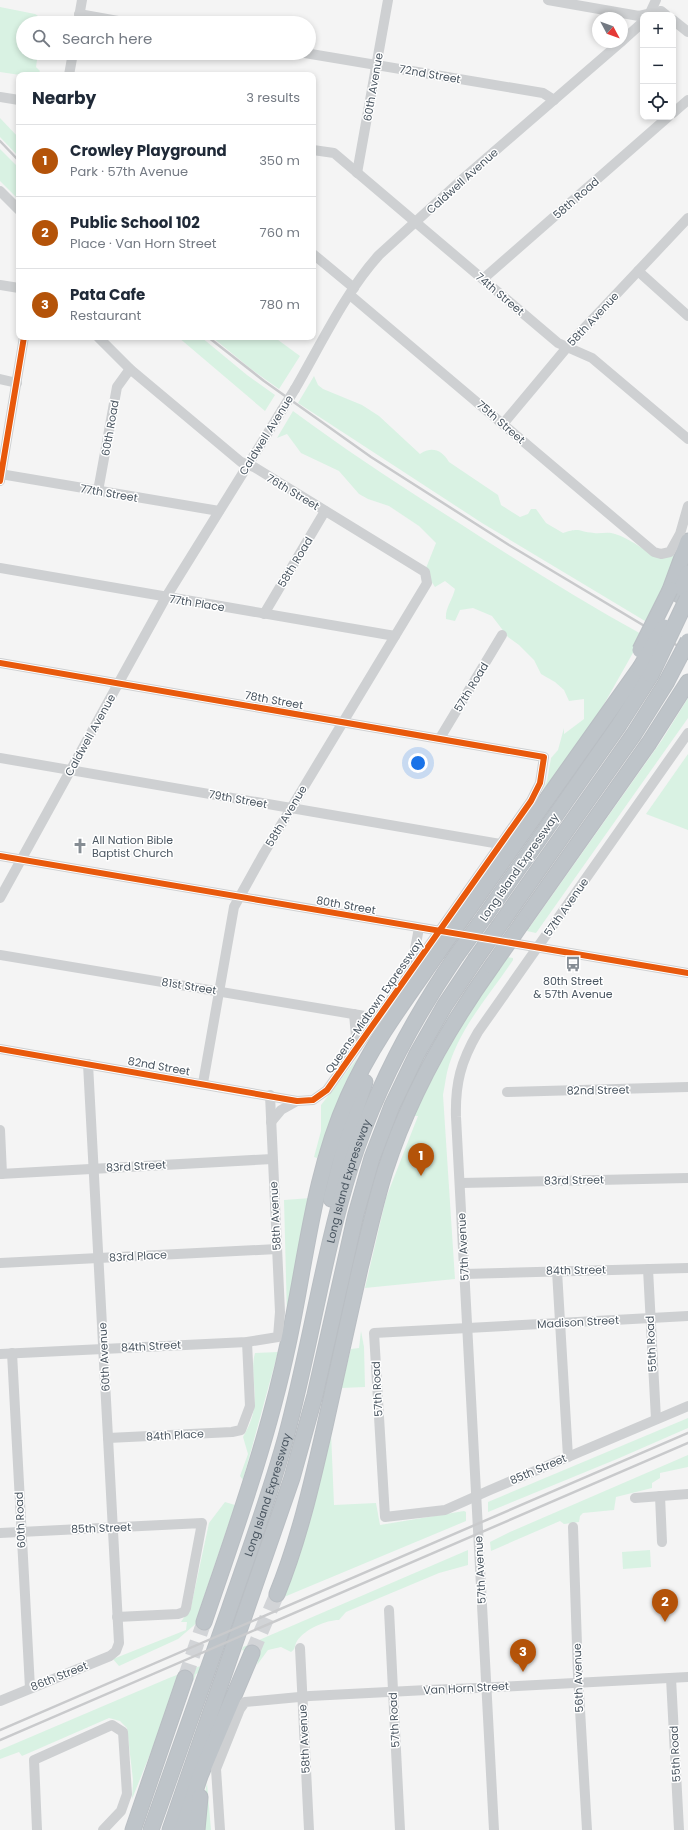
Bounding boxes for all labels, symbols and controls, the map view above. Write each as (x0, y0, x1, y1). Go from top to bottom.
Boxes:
north arrow (592, 12, 628, 48)
map controls (640, 12, 676, 120)
button: + (640, 12, 676, 48)
search box (16, 16, 316, 60)
icon: search (30, 27, 52, 49)
text: Search here (62, 28, 152, 49)
button: − (640, 48, 676, 84)
street label: 60th Avenue (359, 51, 387, 122)
street label: 72nd Street (398, 61, 462, 87)
button: locate (640, 84, 676, 120)
text: Nearby (32, 86, 96, 110)
text: 3 results (246, 88, 300, 107)
text: Crowley Playground (70, 140, 227, 161)
street label: Caldwell Avenue (423, 144, 502, 218)
text: 1 (43, 151, 47, 170)
text: 350 m (259, 151, 300, 170)
text: Park · 57th Avenue (70, 162, 188, 181)
street label: 58th Road (549, 173, 603, 223)
text: Public School 102 (70, 212, 200, 233)
text: 2 (41, 223, 49, 242)
text: 760 m (260, 223, 300, 242)
text: Place · Van Horn Street (70, 234, 217, 253)
street label: 74th Street (472, 269, 528, 319)
text: Pata Cafe (70, 284, 145, 305)
street label: 58th Avenue (564, 288, 623, 350)
text: 3 (41, 295, 49, 314)
text: 780 m (260, 295, 300, 314)
text: Restaurant (70, 306, 141, 325)
street label: Caldwell Avenue (235, 392, 297, 478)
street label: 75th Street (473, 397, 529, 447)
street label: 60th Road (97, 399, 123, 457)
street label: 76th Street (264, 470, 322, 514)
street label: 77th Street (79, 480, 139, 506)
street label: 58th Road (274, 534, 316, 590)
street label: 77th Place (168, 591, 226, 615)
street label: 57th Road (450, 659, 492, 715)
street label: 78th Street (243, 687, 305, 713)
street label: Caldwell Avenue (61, 691, 119, 779)
your location (408, 753, 428, 773)
street label: 58th Avenue (261, 782, 311, 850)
street label: 79th Street (207, 786, 269, 812)
street label: Long Island Expressway (476, 809, 563, 924)
place label: All Nation Bible Baptist Church (92, 832, 173, 861)
church icon: All Nation Bible Baptist Church (71, 837, 89, 855)
street label: 57th Avenue (540, 874, 592, 940)
street label: 80th Street (315, 892, 377, 918)
street label: Queens-Midtown Expressway (321, 935, 427, 1077)
bus stop icon: 80th Street & 57th Avenue (564, 955, 582, 973)
place label: 80th Street & 57th Avenue (533, 973, 613, 1002)
street label: 81st Street (160, 974, 218, 998)
street label: 82nd Street (127, 1053, 191, 1079)
street label: 82nd Street (566, 1081, 630, 1099)
street label: Long Island Expressway (322, 1116, 375, 1245)
pin: 1 (408, 1143, 434, 1176)
street label: 83rd Street (106, 1156, 166, 1176)
street label: 83rd Street (544, 1171, 604, 1189)
street label: 58th Avenue (265, 1181, 285, 1251)
street label: 57th Avenue (453, 1212, 473, 1281)
street label: 83rd Place (109, 1246, 168, 1266)
street label: 84th Street (546, 1261, 606, 1279)
street label: Madison Street (537, 1312, 619, 1332)
street label: 55th Road (642, 1315, 660, 1373)
street label: 60th Avenue (94, 1322, 114, 1392)
street label: 84th Street (121, 1336, 181, 1356)
street label: 57th Road (368, 1361, 386, 1417)
street label: 84th Place (146, 1425, 204, 1445)
street label: Long Island Expressway (240, 1430, 295, 1559)
street label: 85th Street (507, 1450, 569, 1488)
street label: 60th Road (11, 1491, 29, 1549)
street label: 85th Street (71, 1519, 131, 1537)
street label: 57th Avenue (470, 1535, 490, 1604)
pin: 2 (652, 1589, 678, 1622)
pin: 3 (510, 1639, 536, 1672)
street label: 56th Avenue (569, 1643, 587, 1713)
street label: 86th Street (28, 1657, 90, 1695)
street label: Van Horn Street (423, 1678, 509, 1698)
street label: 57th Road (385, 1692, 403, 1748)
street label: 58th Avenue (294, 1704, 314, 1774)
street label: 55th Road (666, 1725, 684, 1783)

